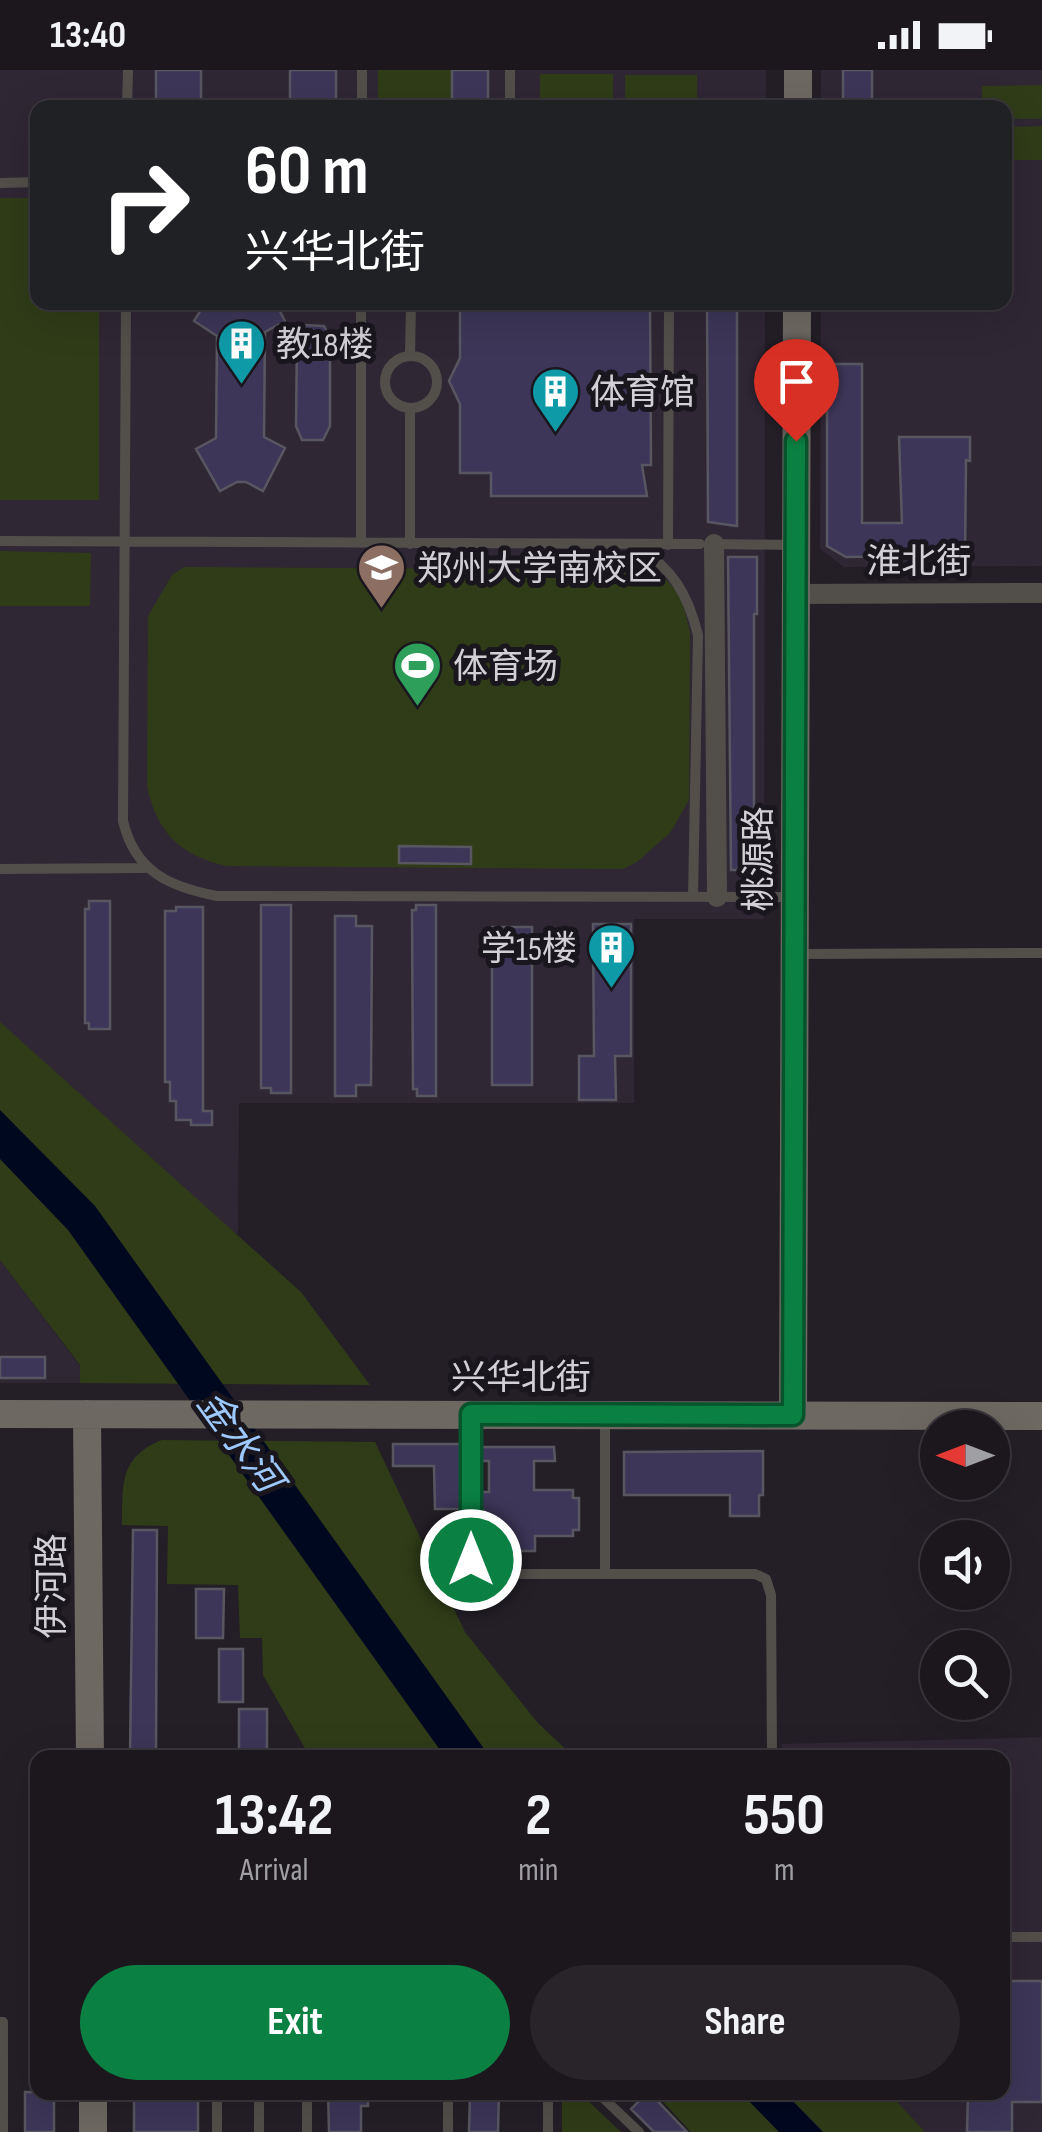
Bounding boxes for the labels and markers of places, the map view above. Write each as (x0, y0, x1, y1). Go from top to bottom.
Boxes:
building icon: 教18楼 (215, 318, 267, 386)
place label: 教18楼 (276, 324, 374, 367)
pin (754, 339, 839, 442)
building icon: 体育馆 (529, 366, 581, 434)
place label: 体育馆 (590, 372, 695, 415)
school or university icon: 郑州大学南校区 (356, 542, 408, 610)
place label: 郑州大学南校区 (417, 548, 662, 591)
sports icon: 体育场 (392, 640, 444, 708)
place label: 体育场 (453, 646, 558, 689)
building icon: 学15楼 (586, 922, 638, 990)
place label: 学15楼 (481, 928, 577, 971)

